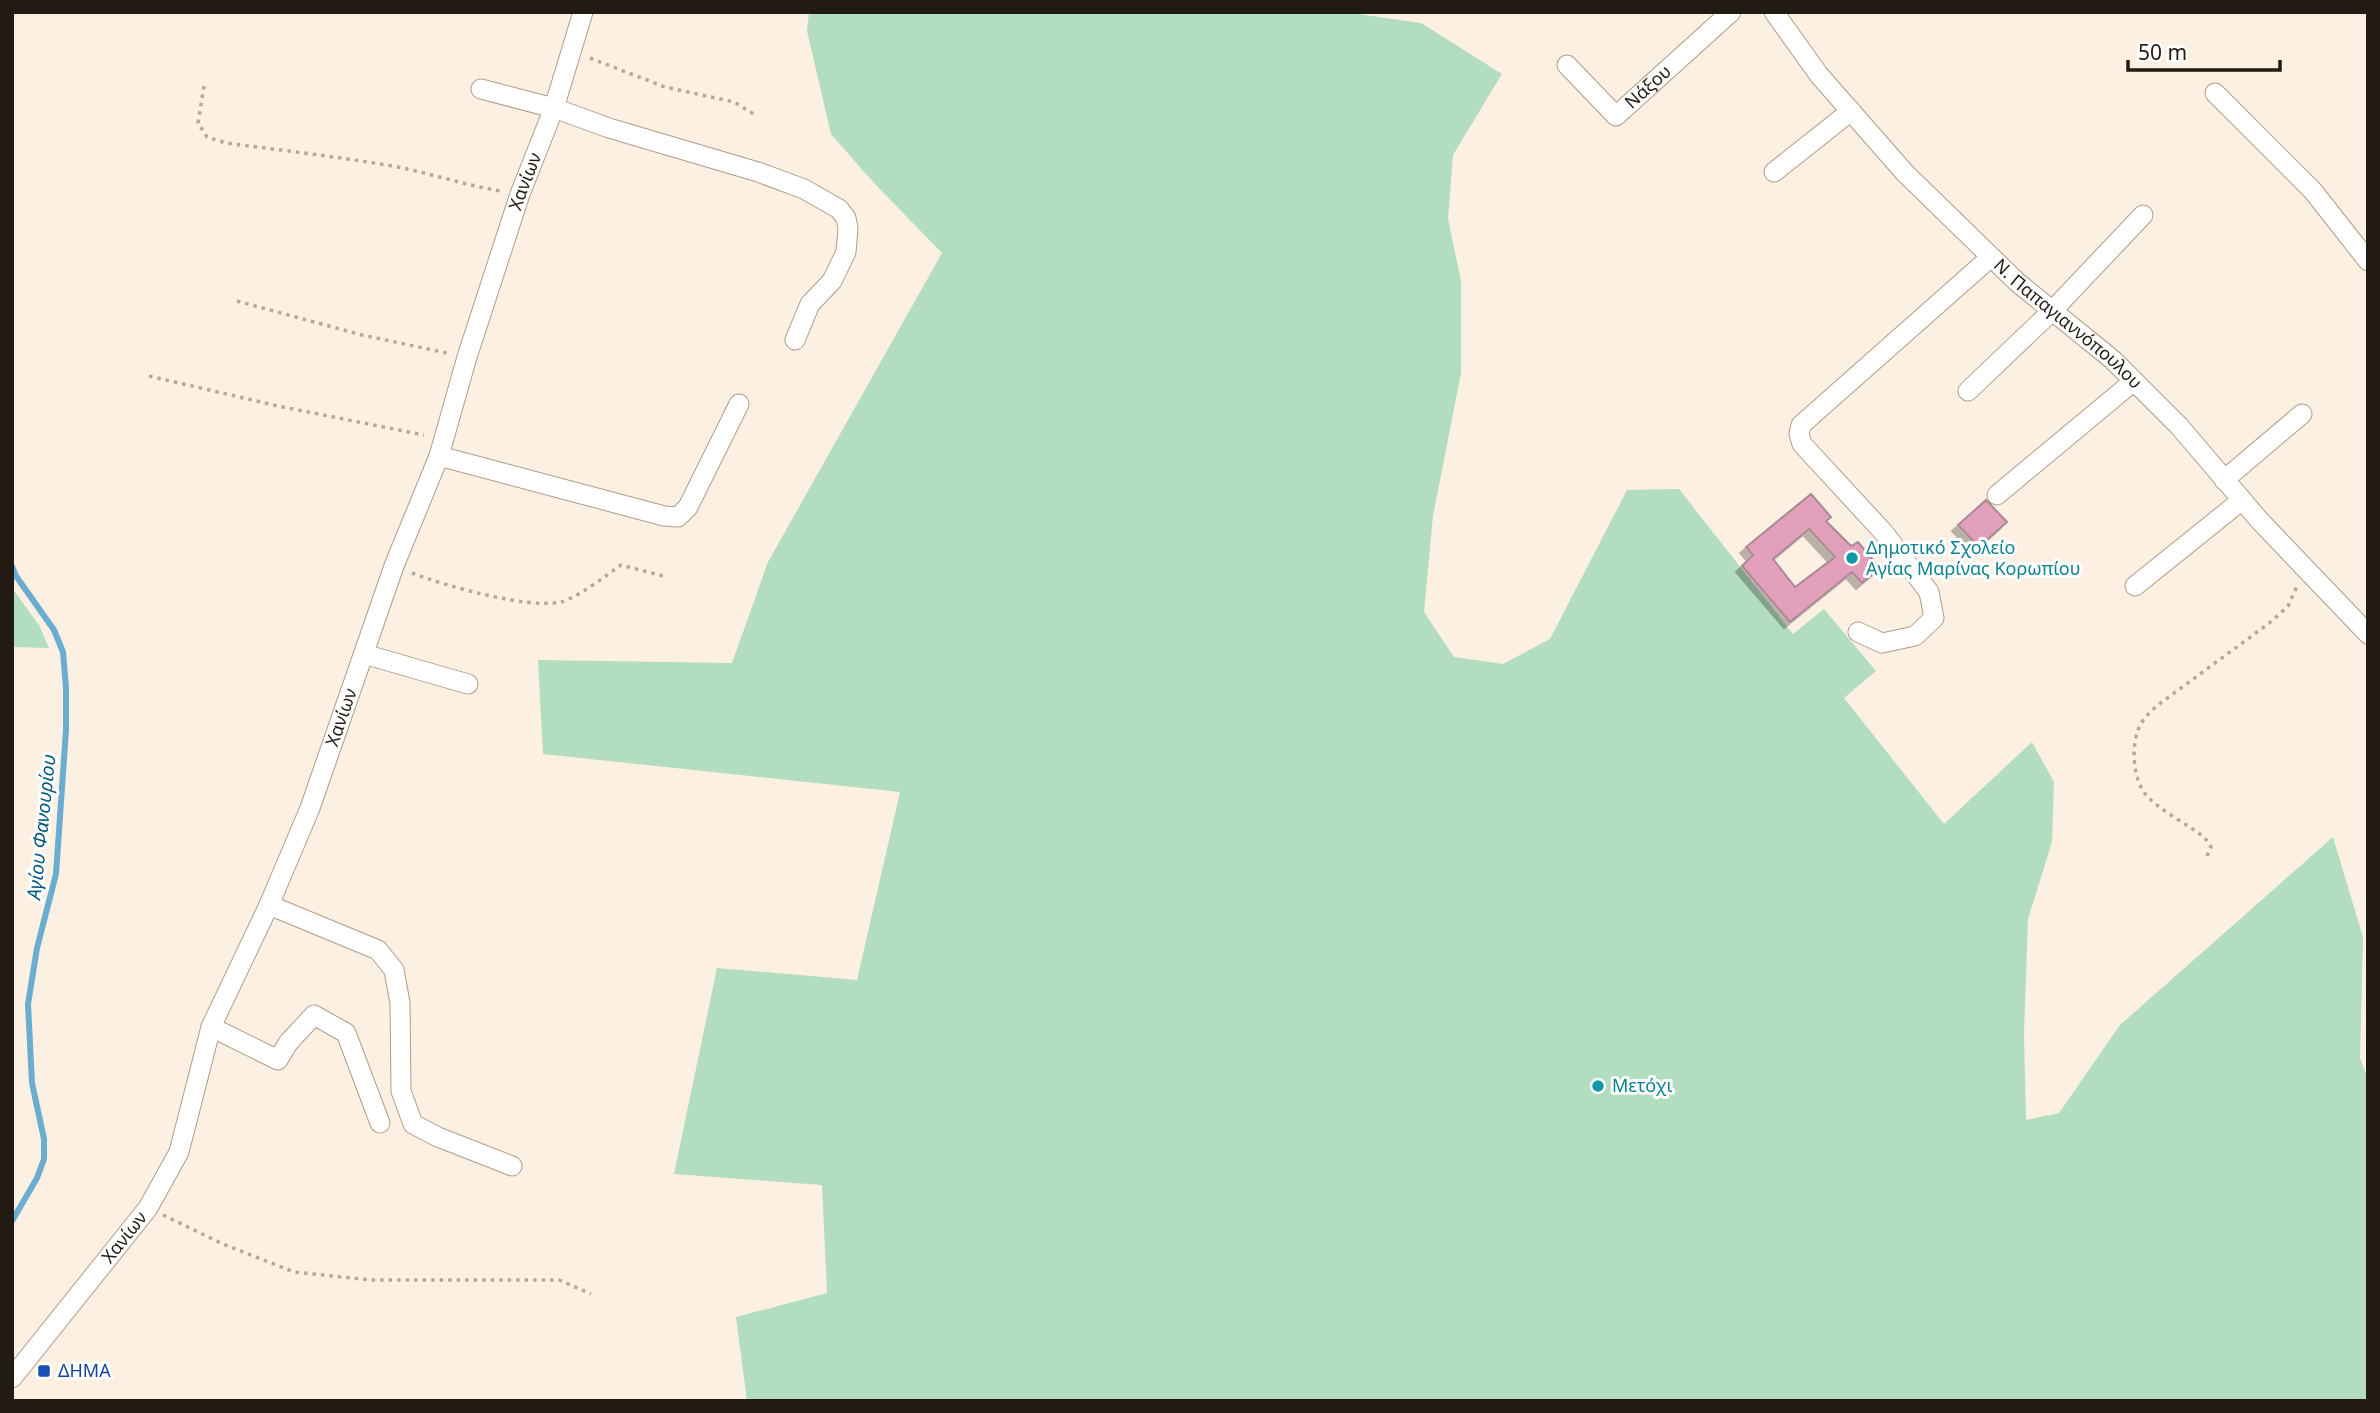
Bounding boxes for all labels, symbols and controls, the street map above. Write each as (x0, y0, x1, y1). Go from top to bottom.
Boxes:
scale bar (2128, 28, 2280, 72)
text: 50 m (2138, 38, 2187, 66)
street label: Νάξου (1619, 59, 1676, 114)
street label: Χανίων (503, 149, 546, 213)
street label: Ν. Παπαγιαννόπουλου (1989, 253, 2148, 394)
place label: Δημοτικό Σχολείο Αγίας Μαρίνας Κορωπίου (1866, 535, 2081, 580)
marker: Δημοτικό Σχολείο Αγίας Μαρίνας Κορωπίου (1844, 550, 1860, 566)
street label: Χανίων (319, 685, 362, 749)
water label: Αγίου Φανουρίου (20, 753, 62, 903)
place label: Μετόχι (1612, 1073, 1672, 1097)
marker: Μετόχι (1590, 1078, 1606, 1094)
street label: Χανίων (96, 1206, 152, 1268)
place label: ΔΗΜΑ (58, 1358, 111, 1382)
marker: ΔΗΜΑ (36, 1363, 52, 1379)

